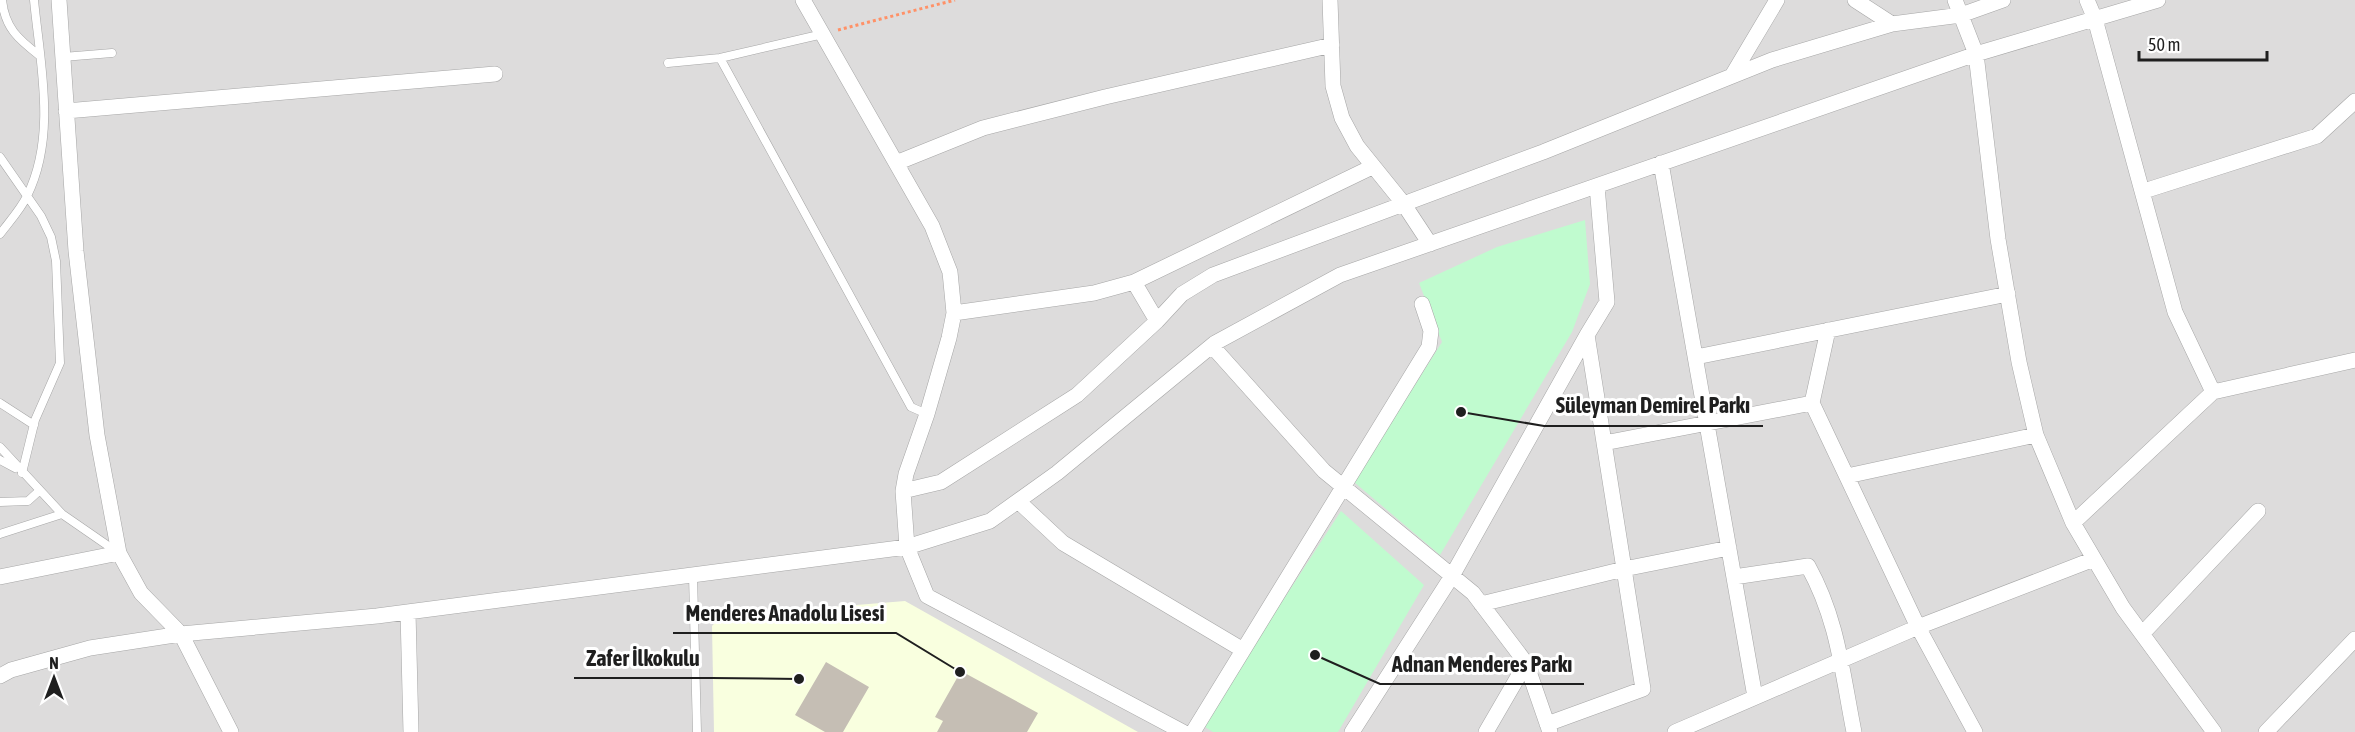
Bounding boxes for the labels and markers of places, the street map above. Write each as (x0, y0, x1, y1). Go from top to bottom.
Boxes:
callout: Süleyman Demirel Parkı (1544, 386, 1763, 426)
callout: Menderes Anadolu Lisesi (673, 593, 896, 633)
callout: Zafer İlkokulu (574, 638, 711, 678)
callout: Adnan Menderes Parkı (1380, 644, 1584, 684)

